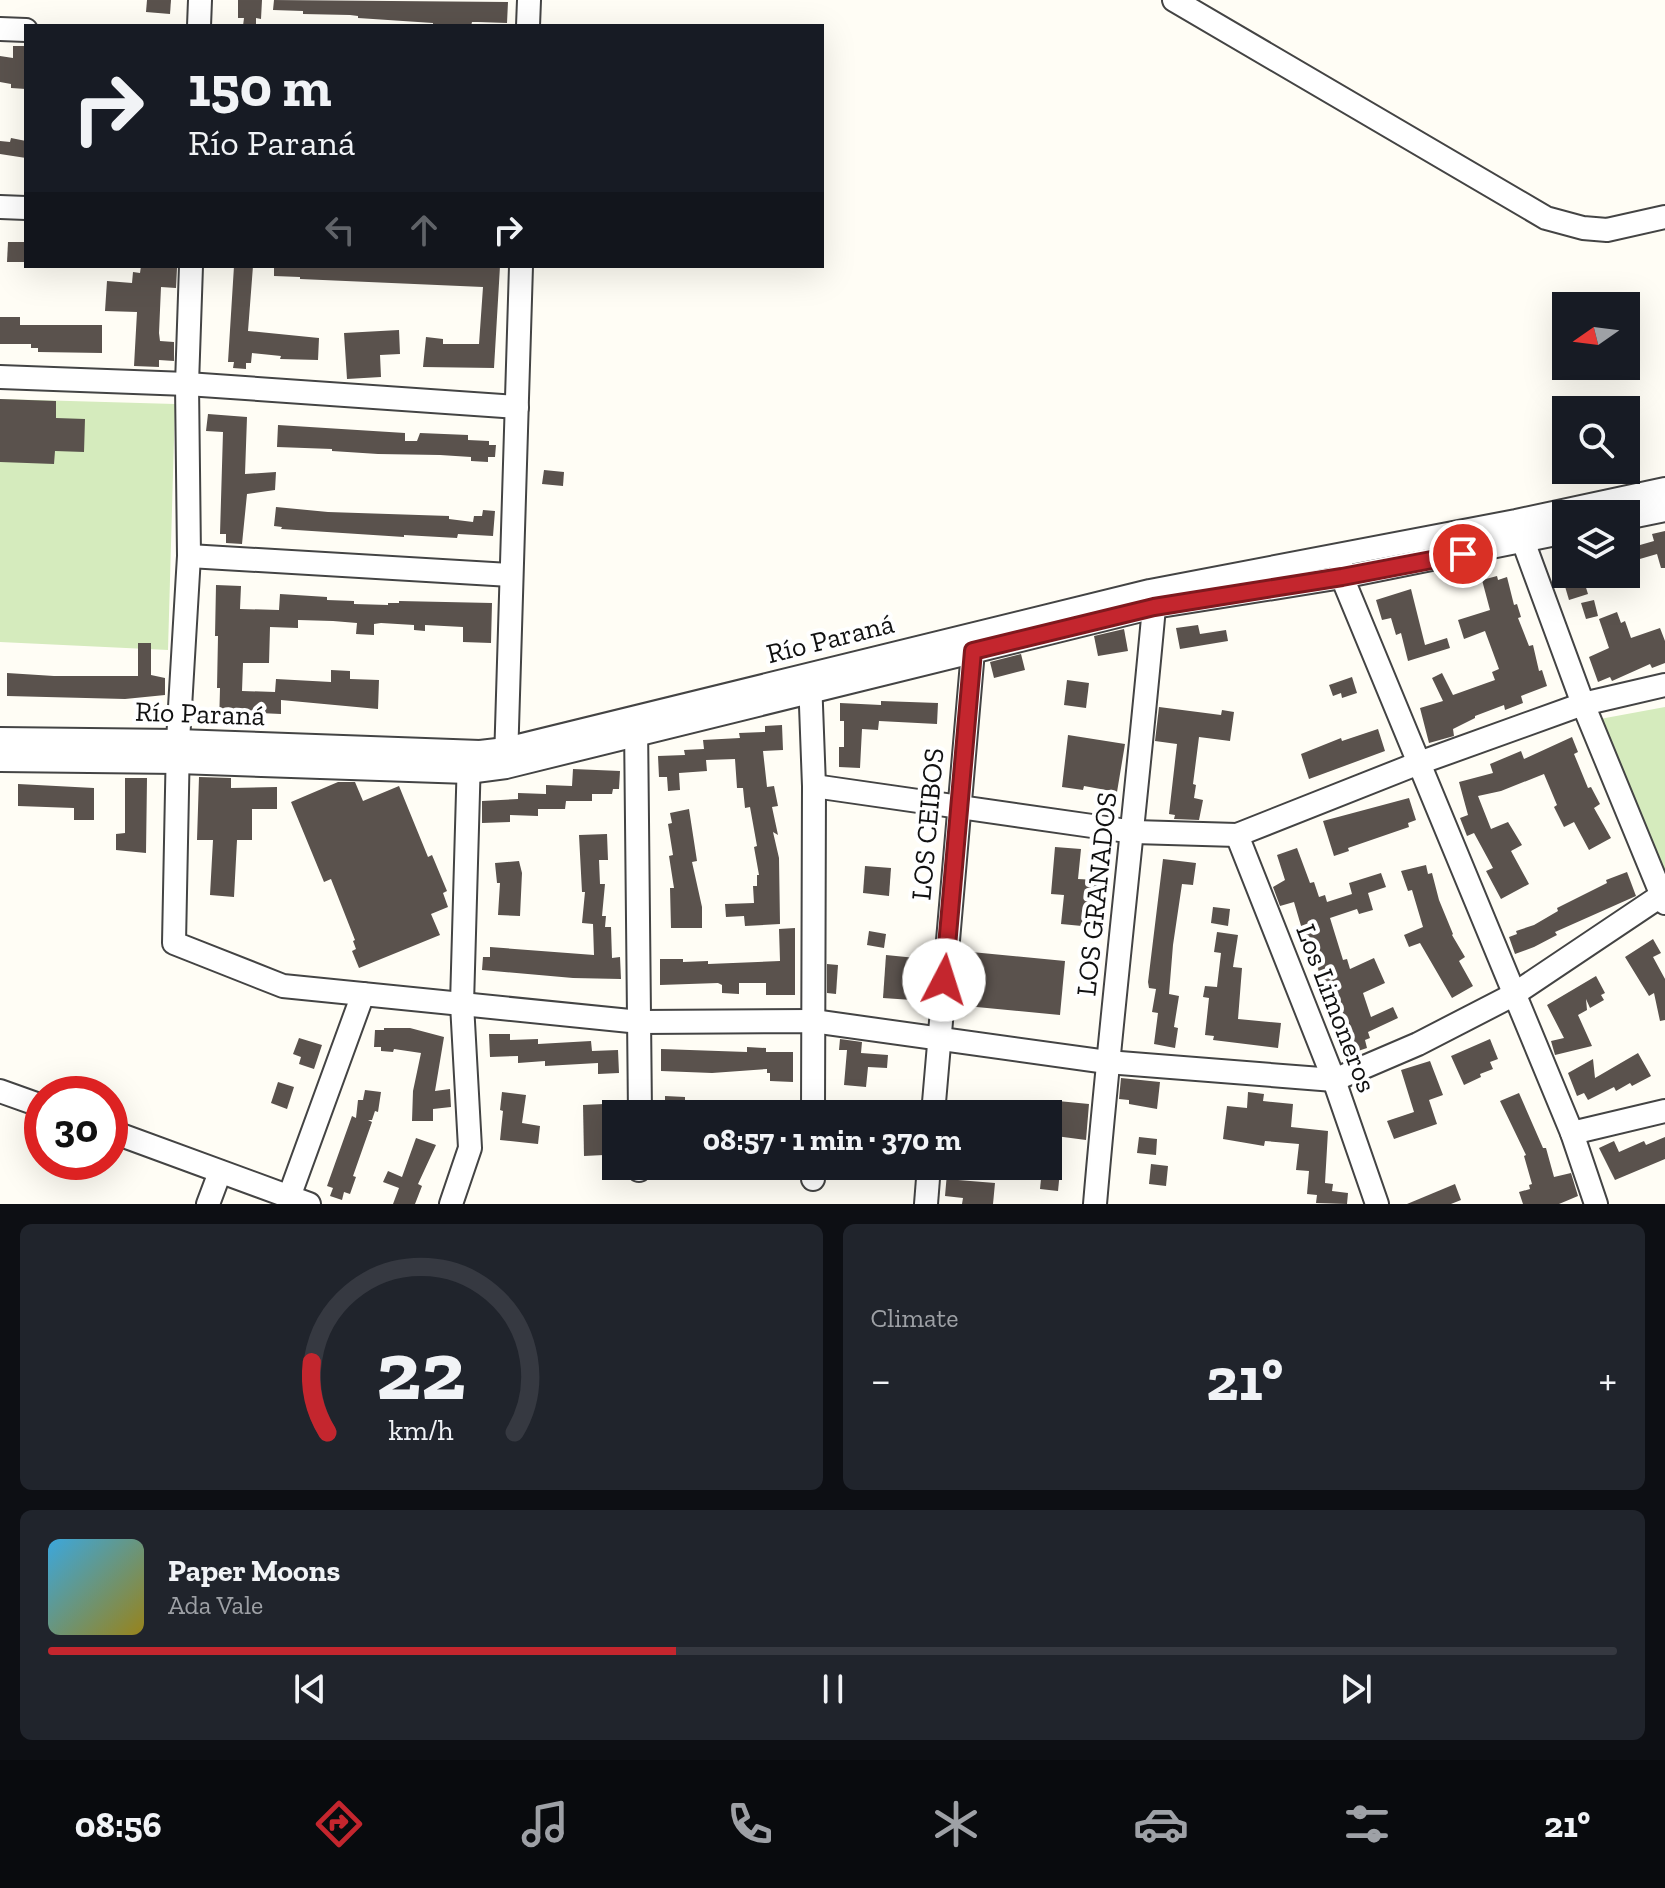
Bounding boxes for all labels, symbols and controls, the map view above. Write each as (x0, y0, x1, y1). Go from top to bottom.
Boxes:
text: 150 m (188, 53, 332, 120)
icon: right (56, 56, 160, 160)
text: Río Paraná (188, 121, 355, 164)
icon: left (318, 208, 362, 252)
icon: ahead (402, 208, 446, 252)
icon: right (486, 208, 530, 252)
north arrow (1552, 292, 1640, 380)
map controls (1552, 292, 1640, 588)
button: search (1552, 396, 1640, 484)
button: layers (1552, 500, 1640, 588)
pin (1429, 520, 1497, 588)
icon: arrive (1441, 532, 1485, 576)
street label: Río Paraná (763, 607, 898, 670)
street label: Río Paraná (134, 695, 266, 732)
street label: LOS CEIBOS (904, 747, 951, 902)
street label: LOS GRANADOS (1069, 790, 1124, 998)
street label: Los Limoneros (1289, 919, 1384, 1097)
position arrow (902, 938, 986, 1022)
speed limit sign: 30 (24, 1076, 128, 1180)
text: 08:57 · 1 min · 370 m (703, 1122, 961, 1158)
text: Climate (871, 1302, 958, 1334)
text: 22 (377, 1320, 466, 1420)
text: 21° (1206, 1343, 1283, 1415)
text: − (871, 1353, 891, 1406)
text: + (1598, 1353, 1617, 1406)
text: km/h (389, 1413, 454, 1447)
text: Paper Moons (168, 1553, 340, 1589)
text: Ada Vale (168, 1589, 263, 1621)
icon: previous (288, 1667, 332, 1711)
icon: pause (811, 1667, 855, 1711)
icon: next (1334, 1667, 1378, 1711)
icon: directions (311, 1796, 367, 1852)
icon: music (517, 1796, 573, 1852)
icon: phone (722, 1796, 778, 1852)
icon: climate (928, 1796, 984, 1852)
icon: car (1133, 1796, 1189, 1852)
icon: filters (1339, 1796, 1395, 1852)
text: 08:56 (75, 1803, 162, 1846)
text: 21° (1544, 1803, 1590, 1846)

